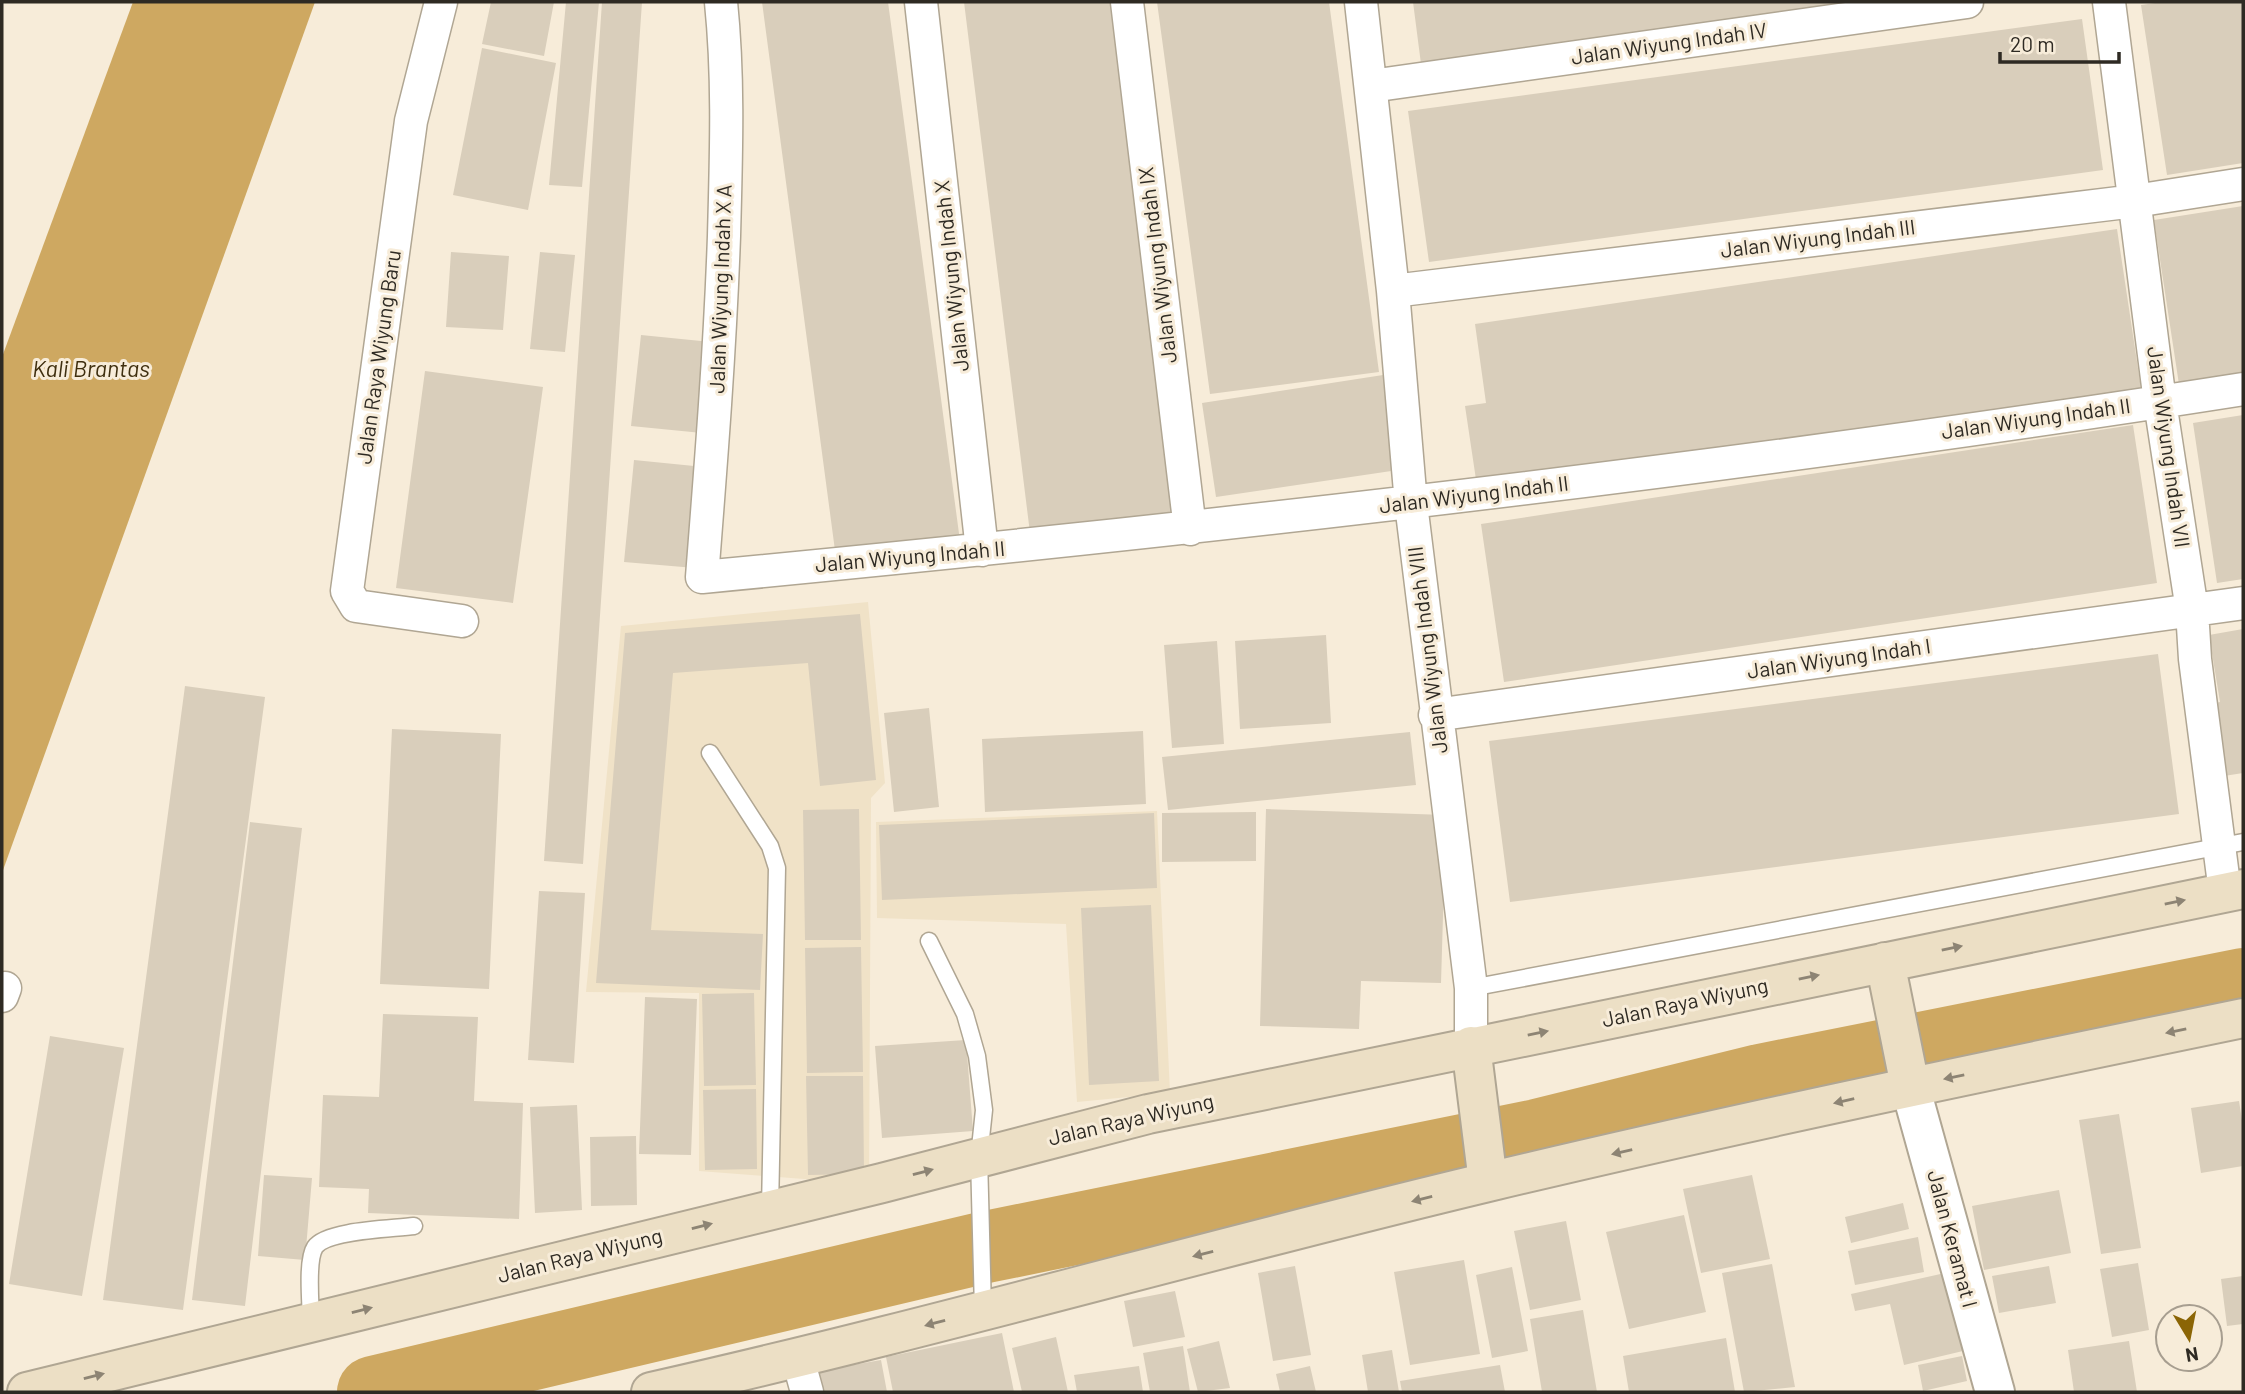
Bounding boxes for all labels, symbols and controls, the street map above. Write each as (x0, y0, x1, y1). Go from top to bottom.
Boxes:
street label: Jalan Wiyung Indah IV (1569, 16, 1768, 69)
scale bar (2000, 21, 2119, 65)
text: 20 m (2010, 31, 2055, 56)
street label: Jalan Wiyung Indah IX (1132, 166, 1181, 365)
street label: Jalan Wiyung Indah X (928, 179, 973, 373)
street label: Jalan Wiyung Indah X A (703, 184, 736, 394)
street label: Jalan Wiyung Indah III (1719, 213, 1917, 262)
street label: Jalan Raya Wiyung Baru (350, 248, 405, 465)
street label: Jalan Wiyung Indah VII (2143, 345, 2196, 549)
water label: Kali Brantas (32, 354, 150, 382)
street label: Jalan Wiyung Indah II (1940, 392, 2132, 443)
street label: Jalan Wiyung Indah II (1378, 469, 1570, 518)
street label: Jalan Wiyung Indah II (814, 535, 1006, 576)
street label: Jalan Wiyung Indah VIII (1401, 545, 1452, 755)
street label: Jalan Wiyung Indah I (1745, 632, 1932, 683)
one-way arrow (2164, 897, 2186, 908)
one-way arrow (1941, 943, 1963, 954)
street label: Jalan Raya Wiyung (1599, 972, 1770, 1031)
one-way arrow (1798, 972, 1820, 983)
one-way arrow (2165, 1026, 2187, 1037)
one-way arrow (1527, 1027, 1549, 1038)
one-way arrow (1943, 1072, 1965, 1083)
street label: Jalan Raya Wiyung (1045, 1087, 1216, 1150)
one-way arrow (1833, 1096, 1855, 1107)
one-way arrow (1611, 1146, 1633, 1157)
one-way arrow (913, 1167, 934, 1177)
street label: Jalan Keramat I (1923, 1167, 1984, 1310)
one-way arrow (1411, 1194, 1433, 1205)
one-way arrow (691, 1220, 713, 1231)
street label: Jalan Raya Wiyung (495, 1222, 665, 1287)
one-way arrow (1191, 1249, 1213, 1260)
north arrow (2154, 1303, 2224, 1373)
one-way arrow (351, 1304, 373, 1315)
one-way arrow (924, 1318, 945, 1328)
text: N (2184, 1343, 2200, 1368)
one-way arrow (83, 1370, 105, 1381)

